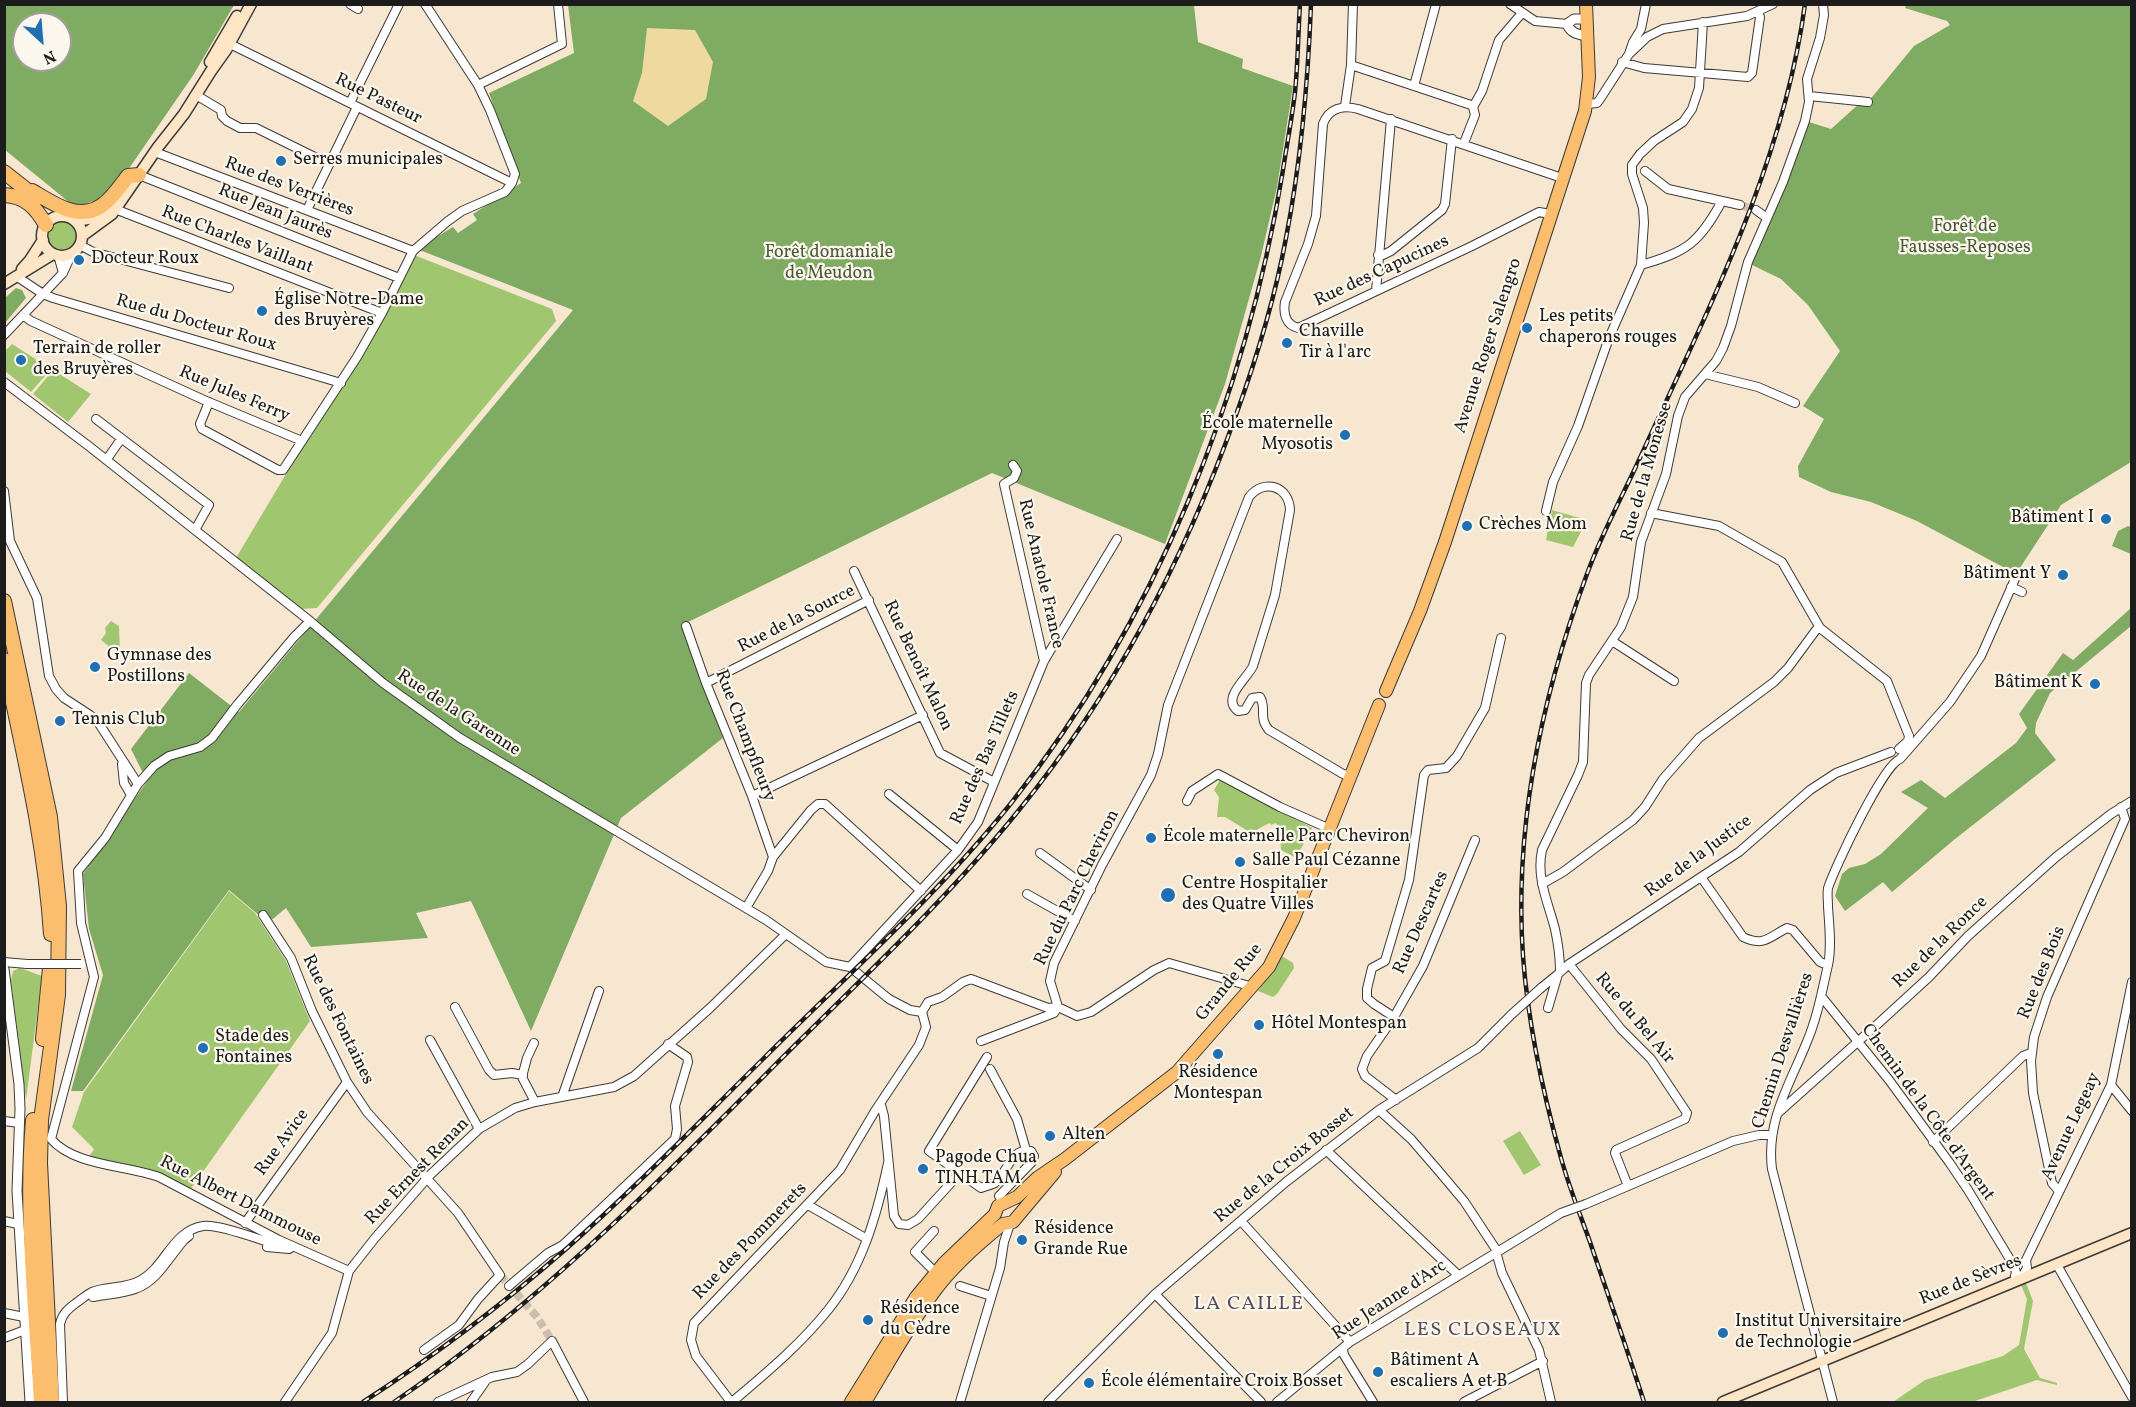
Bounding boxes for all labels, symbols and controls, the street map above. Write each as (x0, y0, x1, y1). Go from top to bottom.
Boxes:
north arrow (12, 12, 72, 72)
text: N (39, 44, 59, 69)
street label: Rue Pasteur (331, 70, 425, 130)
place label: Serres municipales (293, 150, 443, 172)
street label: Rue des Verrières (221, 153, 357, 223)
marker: Serres municipales (274, 154, 288, 168)
street label: Rue Jean Jaurès (215, 180, 335, 246)
street label: Rue Charles Vaillant (158, 202, 316, 280)
park label: Forêt de Fausses-Reposes (1899, 217, 2031, 260)
street label: Rue des Capucines (1311, 231, 1453, 313)
park label: Forêt domaniale de Meudon (765, 243, 893, 286)
place label: Docteur Roux (91, 249, 199, 271)
marker: Docteur Roux (72, 253, 86, 267)
street label: Avenue Roger Salengro (1450, 256, 1528, 436)
place label: Église Notre-Dame des Bruyères (274, 290, 424, 332)
street label: Rue du Docteur Roux (113, 291, 279, 357)
marker: Église Notre-Dame des Bruyères (255, 304, 269, 318)
place label: Les petits chaperons rouges (1539, 307, 1677, 350)
marker: Les petits chaperons rouges (1520, 321, 1534, 335)
place label: Chaville Tir à l'arc (1299, 322, 1371, 364)
marker: Chaville Tir à l'arc (1280, 336, 1294, 350)
place label: Terrain de roller des Bruyères (33, 339, 161, 382)
marker: Terrain de roller des Bruyères (14, 353, 28, 367)
street label: Rue Jules Ferry (175, 362, 293, 428)
street label: Rue de la Monesse (1618, 400, 1678, 544)
place label: École maternelle Myosotis (1202, 414, 1333, 456)
marker: École maternelle Myosotis (1338, 428, 1352, 442)
street label: Rue Anatole France (1012, 497, 1068, 651)
place label: Bâtiment I (2011, 508, 2094, 530)
marker: Bâtiment I (2099, 512, 2113, 526)
place label: Crèches Mom (1479, 515, 1587, 537)
marker: Crèches Mom (1460, 519, 1474, 533)
place label: Bâtiment Y (1963, 564, 2051, 586)
marker: Bâtiment Y (2056, 568, 2070, 582)
street label: Rue de la Source (735, 581, 859, 659)
street label: Rue Benoît Malon (877, 597, 957, 735)
place label: Gymnase des Postillons (107, 646, 212, 688)
marker: Gymnase des Postillons (88, 660, 102, 674)
street label: Rue de la Garenne (392, 666, 524, 762)
street label: Rue Champfleury (709, 667, 779, 805)
place label: Bâtiment K (1994, 673, 2083, 695)
marker: Bâtiment K (2088, 677, 2102, 691)
street label: Rue des Bas Tillets (947, 688, 1025, 828)
place label: Tennis Club (72, 710, 165, 732)
marker: Tennis Club (53, 714, 67, 728)
street label: Rue du Parc Cheviron (1031, 807, 1125, 969)
street label: Rue de la Justice (1641, 811, 1757, 903)
place label: École maternelle Parc Cheviron (1163, 827, 1410, 849)
marker: École maternelle Parc Cheviron (1144, 831, 1158, 845)
place label: Salle Paul Cézanne (1252, 851, 1401, 873)
marker: Salle Paul Cézanne (1233, 855, 1247, 869)
street label: Rue Descartes (1390, 868, 1454, 978)
place label: Centre Hospitalier des Quatre Villes (1182, 874, 1328, 916)
marker: Centre Hospitalier des Quatre Villes (1159, 886, 1177, 904)
street label: Rue de la Ronce (1889, 892, 1993, 994)
street label: Rue des Bois (2015, 923, 2071, 1023)
street label: Grande Rue (1192, 940, 1268, 1026)
street label: Rue des Fontaines (296, 952, 378, 1088)
street label: Rue du Bel Air (1589, 969, 1679, 1069)
street label: Chemin Desvallières (1749, 970, 1819, 1132)
place label: Hôtel Montespan (1271, 1014, 1407, 1036)
marker: Hôtel Montespan (1252, 1018, 1266, 1032)
street label: Chemin de la Côte d'Argent (1856, 1020, 1998, 1206)
place label: Stade des Fontaines (215, 1027, 292, 1070)
marker: Stade des Fontaines (196, 1041, 210, 1055)
marker: Résidence Montespan (1211, 1047, 1225, 1061)
place label: Résidence Montespan (1173, 1063, 1263, 1106)
street label: Avenue Legeay (2037, 1069, 2107, 1185)
street label: Rue de la Croix Bosset (1211, 1103, 1359, 1229)
street label: Rue Avice (251, 1105, 315, 1181)
street label: Rue Ernest Renan (361, 1114, 475, 1230)
place label: Alten (1062, 1125, 1105, 1147)
marker: Alten (1043, 1129, 1057, 1143)
place label: Pagode Chua TINH TAM (935, 1148, 1037, 1190)
street label: Rue Albert Dammouse (156, 1152, 324, 1252)
marker: Pagode Chua TINH TAM (916, 1162, 930, 1176)
street label: Rue des Pommerets (689, 1179, 813, 1305)
place label: Résidence Grande Rue (1034, 1219, 1128, 1262)
marker: Résidence Grande Rue (1015, 1233, 1029, 1247)
street label: Rue de Sèvres (1917, 1251, 2025, 1311)
street label: Rue Jeanne d'Arc (1329, 1256, 1451, 1346)
district label: LA CAILLE (1193, 1293, 1305, 1317)
place label: Résidence du Cèdre (880, 1299, 960, 1342)
place label: Institut Universitaire de Technologie (1735, 1312, 1902, 1354)
marker: Résidence du Cèdre (861, 1313, 875, 1327)
district label: LES CLOSEAUX (1404, 1319, 1562, 1343)
marker: Institut Universitaire de Technologie (1716, 1326, 1730, 1340)
place label: Bâtiment A escaliers A et B (1390, 1351, 1507, 1394)
marker: Bâtiment A escaliers A et B (1371, 1365, 1385, 1379)
place label: École élémentaire Croix Bosset (1101, 1372, 1343, 1394)
marker: École élémentaire Croix Bosset (1082, 1376, 1096, 1390)

